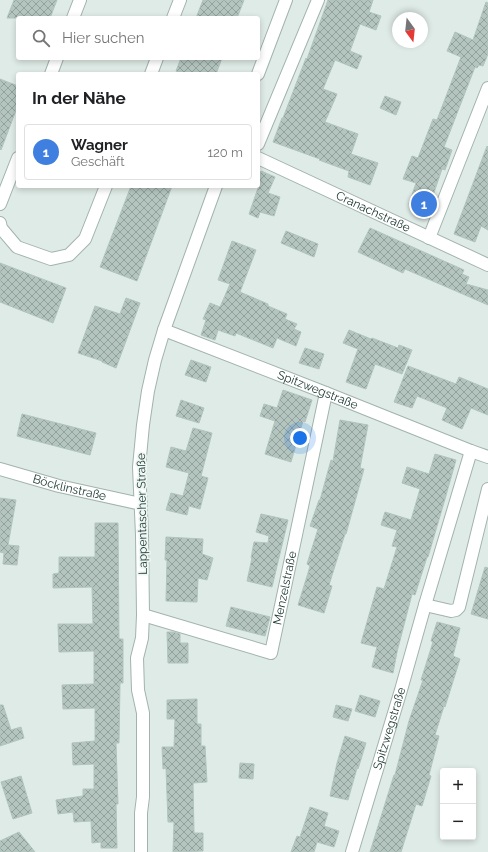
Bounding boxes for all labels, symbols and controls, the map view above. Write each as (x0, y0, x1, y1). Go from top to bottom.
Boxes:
north arrow (392, 12, 428, 48)
search box (16, 16, 260, 60)
icon: search (30, 27, 52, 49)
text: Hier suchen (62, 29, 145, 47)
text: In der Nähe (32, 88, 126, 108)
text: Wagner (71, 136, 128, 154)
text: 1 (43, 145, 49, 160)
text: 120 m (207, 145, 243, 160)
text: Geschäft (71, 154, 125, 169)
street label: Cranachstraße (334, 188, 413, 235)
pin: 1 (411, 189, 437, 219)
street label: Spitzwegstraße (275, 368, 360, 412)
your location (290, 428, 310, 448)
street label: Lappentascher Straße (134, 453, 150, 575)
street label: Böcklinstraße (31, 472, 108, 503)
street label: Menzelstraße (270, 550, 299, 626)
street label: Spitzwegstraße (370, 686, 408, 771)
map controls (440, 768, 476, 840)
button: + (440, 768, 476, 804)
button: − (440, 804, 476, 840)

